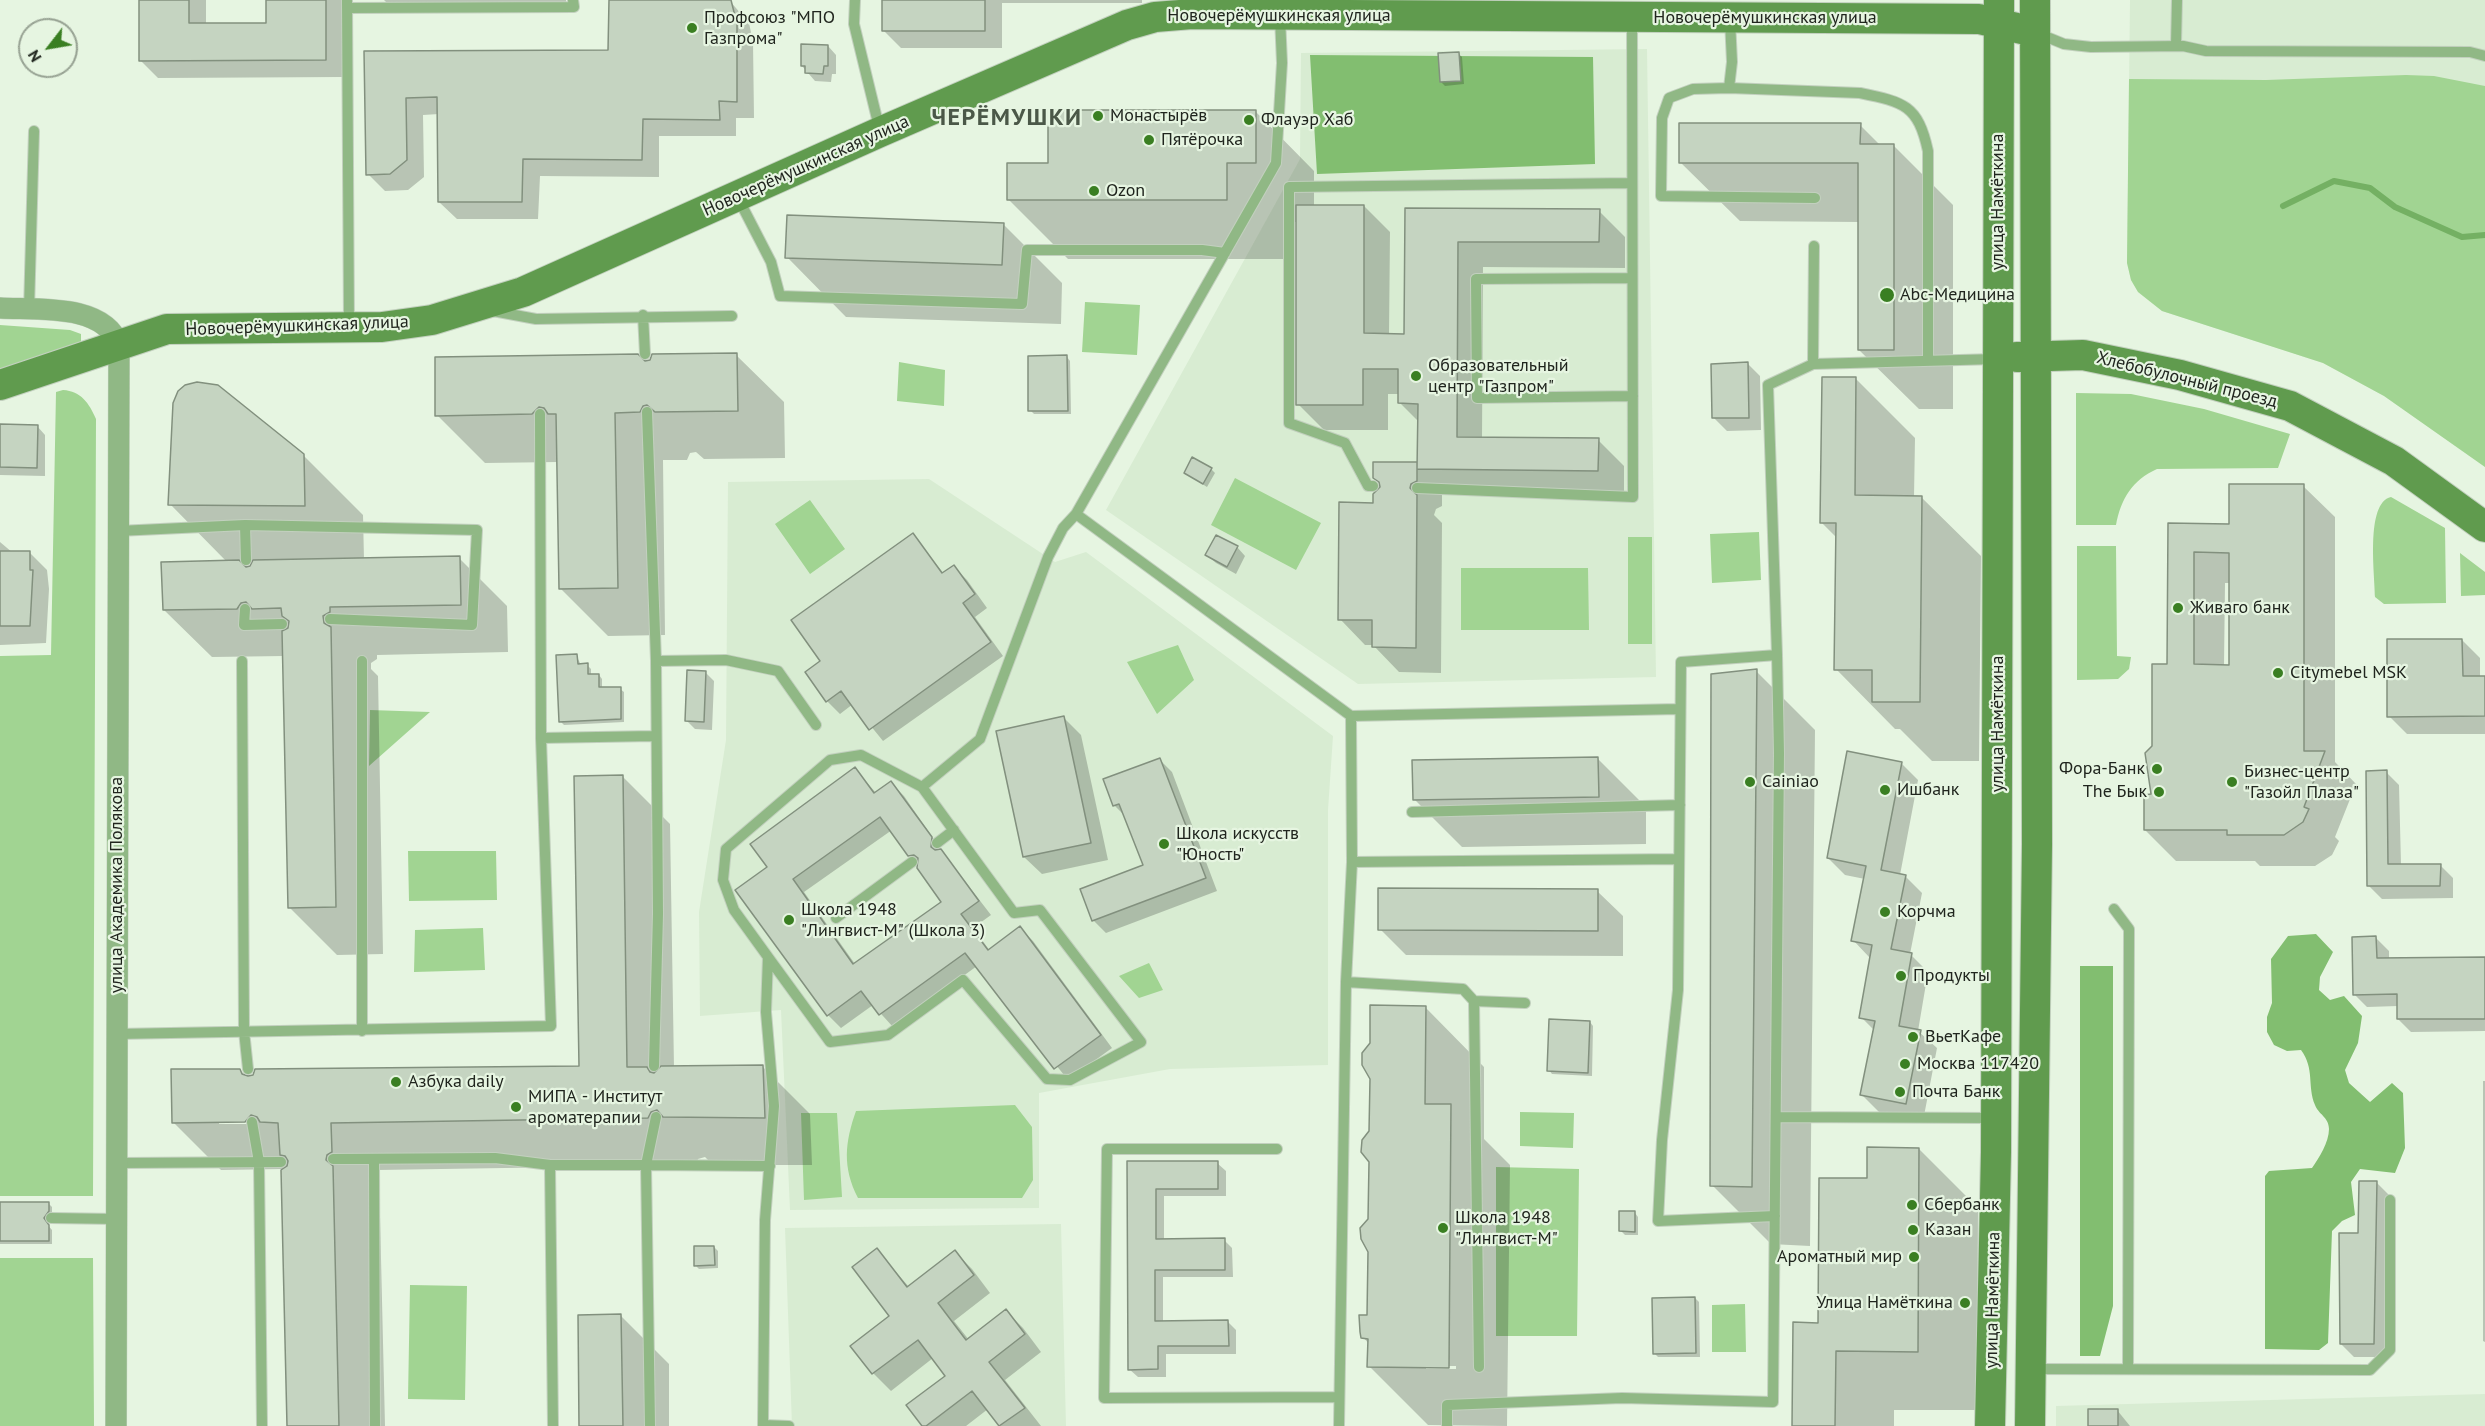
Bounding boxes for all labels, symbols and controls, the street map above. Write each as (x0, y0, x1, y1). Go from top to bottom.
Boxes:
street label: Новочерёмушкинская улица (1167, 5, 1391, 27)
place label: Профсоюз "МПО Газпрома" (704, 7, 835, 50)
street label: Новочерёмушкинская улица (1653, 7, 1877, 29)
north arrow (18, 18, 78, 78)
marker: Профсоюз "МПО Газпрома" (685, 21, 699, 35)
text: N (23, 47, 46, 66)
district label: ЧЕРЁМУШКИ (931, 104, 1083, 132)
place label: Монастырёв (1110, 105, 1207, 127)
marker: Монастырёв (1091, 109, 1105, 123)
place label: Флауэр Хаб (1261, 109, 1353, 131)
street label: Новочерёмушкинская улица (700, 111, 912, 221)
marker: Флауэр Хаб (1242, 113, 1256, 127)
place label: Пятёрочка (1161, 129, 1243, 151)
marker: Пятёрочка (1142, 133, 1156, 147)
street label: улица Намёткина (1987, 134, 2009, 270)
place label: Ozon (1106, 180, 1145, 202)
marker: Ozon (1087, 184, 1101, 198)
place label: Abc-Медицина (1900, 284, 2015, 306)
marker: Abc-Медицина (1878, 286, 1896, 304)
street label: Новочерёмушкинская улица (185, 311, 409, 341)
street label: Хлебобулочный проезд (2094, 347, 2280, 413)
place label: Образовательный центр "Газпром" (1428, 355, 1569, 398)
marker: Образовательный центр "Газпром" (1409, 369, 1423, 383)
place label: Живаго банк (2190, 597, 2290, 619)
marker: Живаго банк (2171, 601, 2185, 615)
street label: улица Намёткина (1987, 656, 2009, 792)
place label: Citymebel MSK (2290, 662, 2407, 684)
marker: Citymebel MSK (2271, 666, 2285, 680)
place label: Фора-Банк (2059, 758, 2145, 780)
place label: Бизнес-центр "Газойл Плаза" (2244, 761, 2359, 804)
marker: Фора-Банк (2150, 762, 2164, 776)
place label: Cainiao (1762, 771, 1819, 793)
marker: Cainiao (1743, 775, 1757, 789)
marker: Бизнес-центр "Газойл Плаза" (2225, 775, 2239, 789)
street label: улица Академика Полякова (106, 777, 128, 993)
place label: Ишбанк (1897, 779, 1959, 801)
place label: The Бык (2083, 781, 2147, 803)
marker: Ишбанк (1878, 783, 1892, 797)
marker: The Бык (2152, 785, 2166, 799)
place label: Школа искусств "Юность" (1176, 823, 1299, 866)
marker: Школа искусств "Юность" (1157, 837, 1171, 851)
place label: Школа 1948 "Лингвист-М" (Школа 3) (801, 899, 985, 942)
place label: Корчма (1897, 901, 1956, 923)
marker: Корчма (1878, 905, 1892, 919)
marker: Школа 1948 "Лингвист-М" (Школа 3) (782, 913, 796, 927)
place label: Продукты (1913, 965, 1990, 987)
marker: Продукты (1894, 969, 1908, 983)
place label: ВьетКафе (1925, 1026, 2001, 1048)
marker: ВьетКафе (1906, 1030, 1920, 1044)
place label: Москва 117420 (1917, 1053, 2039, 1075)
marker: Москва 117420 (1898, 1057, 1912, 1071)
place label: Азбука daily (408, 1071, 504, 1093)
marker: Азбука daily (389, 1075, 403, 1089)
place label: Почта Банк (1912, 1081, 2000, 1103)
marker: Почта Банк (1893, 1085, 1907, 1099)
place label: МИПА - Институт ароматерапии (528, 1086, 662, 1128)
marker: МИПА - Институт ароматерапии (509, 1100, 523, 1114)
place label: Сбербанк (1924, 1194, 2000, 1216)
marker: Сбербанк (1905, 1198, 1919, 1212)
place label: Школа 1948 "Лингвист-М" (1455, 1207, 1558, 1250)
place label: Казан (1925, 1219, 1971, 1241)
marker: Школа 1948 "Лингвист-М" (1436, 1221, 1450, 1235)
marker: Казан (1906, 1223, 1920, 1237)
street label: улица Намёткина (1981, 1232, 2005, 1368)
place label: Ароматный мир (1777, 1246, 1902, 1268)
marker: Ароматный мир (1907, 1250, 1921, 1264)
place label: Улица Намёткина (1816, 1292, 1953, 1314)
marker: Улица Намёткина (1958, 1296, 1972, 1310)

